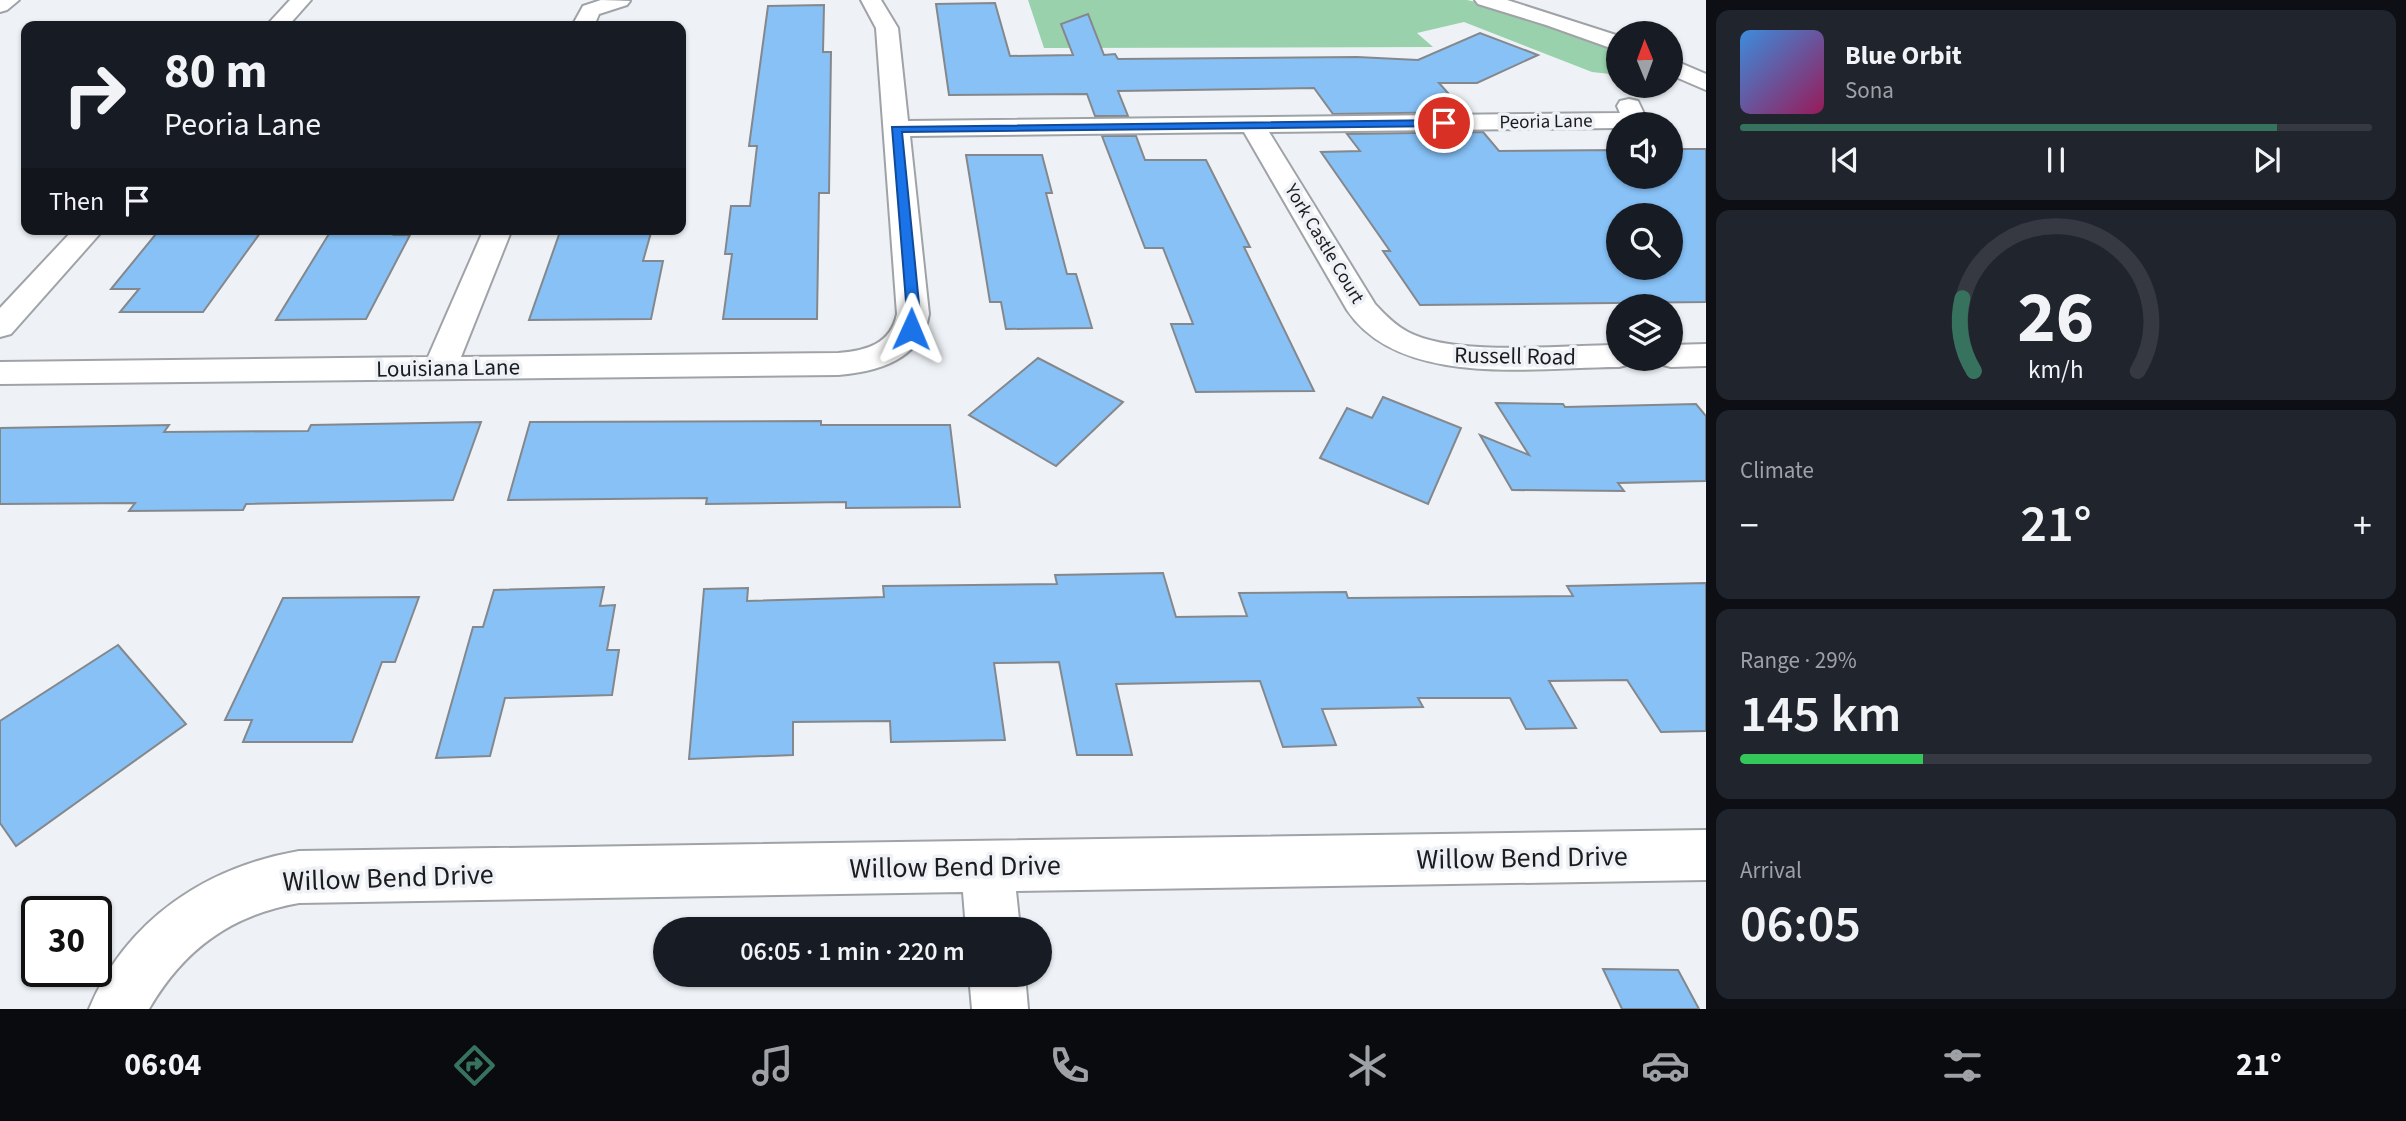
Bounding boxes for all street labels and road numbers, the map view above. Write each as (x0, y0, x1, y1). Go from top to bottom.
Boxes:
street label: Peoria Lane (1499, 108, 1593, 136)
street label: York Castle Court (1277, 178, 1371, 309)
street label: Russell Road (1454, 338, 1576, 374)
street label: Louisiana Lane (376, 350, 520, 386)
street label: Willow Bend Drive (1416, 836, 1628, 880)
street label: Willow Bend Drive (849, 845, 1061, 889)
street label: Willow Bend Drive (282, 854, 494, 902)

